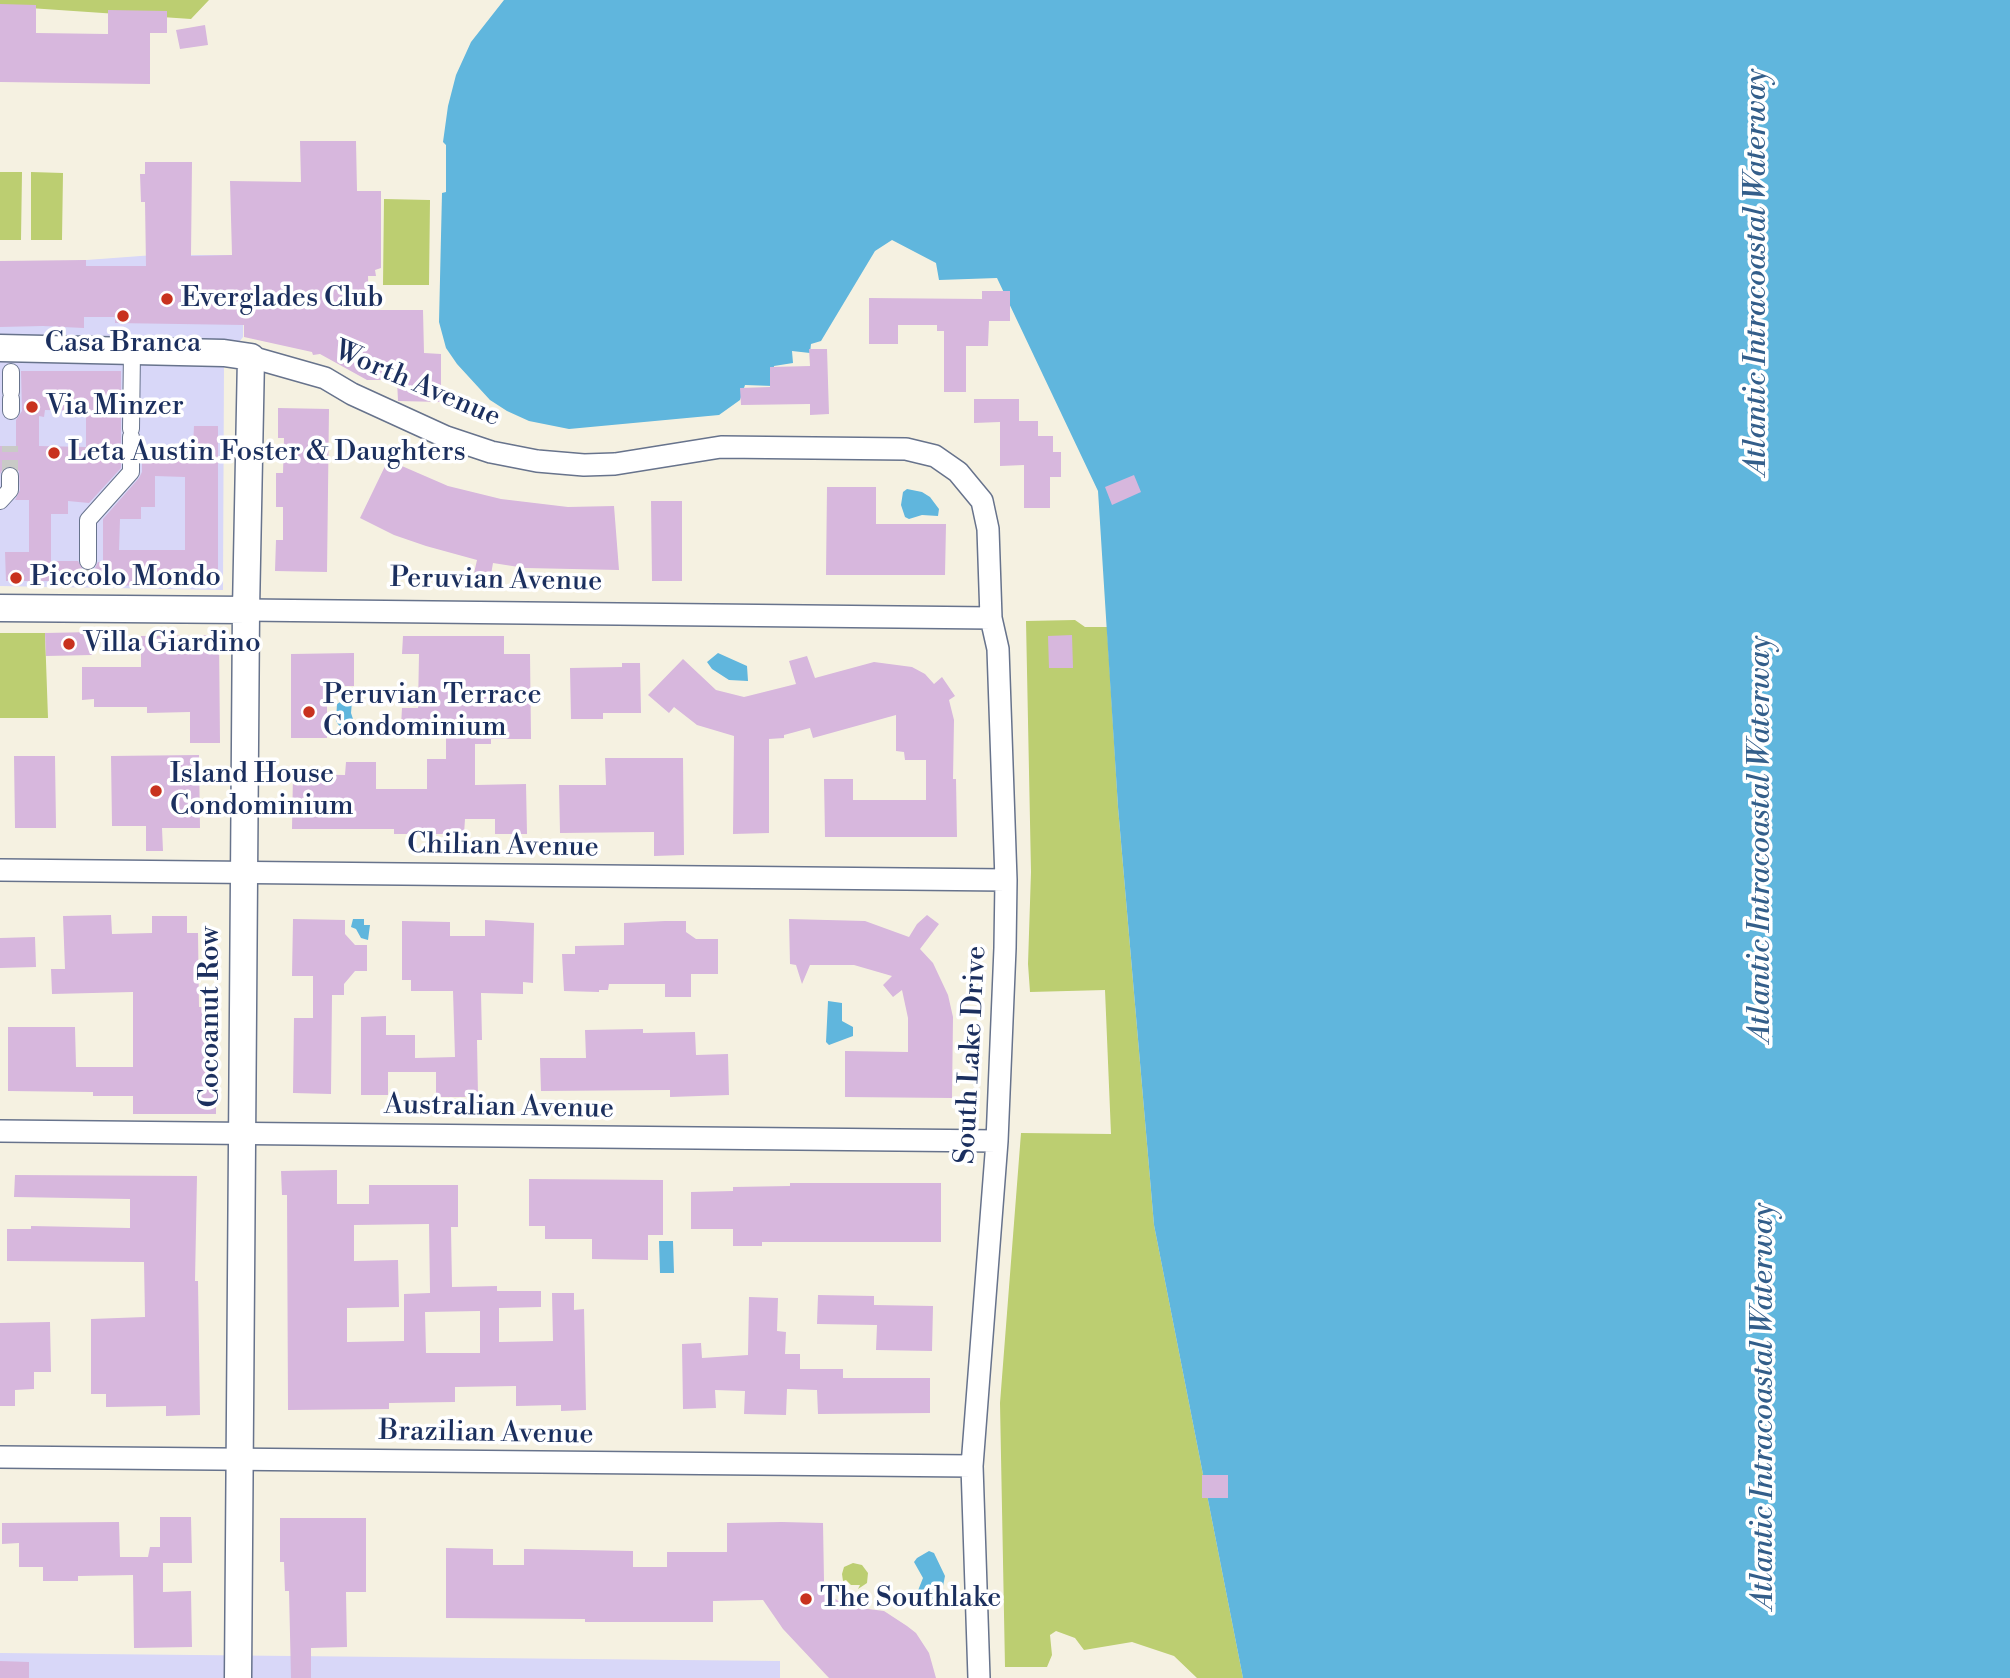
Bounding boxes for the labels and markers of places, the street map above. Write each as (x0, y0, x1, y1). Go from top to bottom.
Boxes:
place label: Everglades Club (181, 282, 383, 316)
marker: Everglades Club (159, 291, 175, 307)
marker: Casa Branca (115, 308, 131, 324)
place label: Casa Branca (45, 327, 201, 361)
place label: Via Minzer (46, 390, 184, 424)
marker: Via Minzer (24, 399, 40, 415)
place label: Leta Austin Foster & Daughters (68, 436, 466, 470)
marker: Leta Austin Foster & Daughters (46, 445, 62, 461)
place label: Piccolo Mondo (30, 561, 221, 595)
marker: Piccolo Mondo (8, 570, 24, 586)
place label: Villa Giardino (83, 627, 261, 661)
marker: Villa Giardino (61, 636, 77, 652)
place label: Peruvian Terrace Condominium (323, 679, 542, 745)
marker: Peruvian Terrace Condominium (301, 704, 317, 720)
place label: Island House Condominium (170, 758, 353, 824)
marker: Island House Condominium (148, 783, 164, 799)
place label: The Southlake (820, 1582, 1001, 1616)
marker: The Southlake (798, 1591, 814, 1607)

